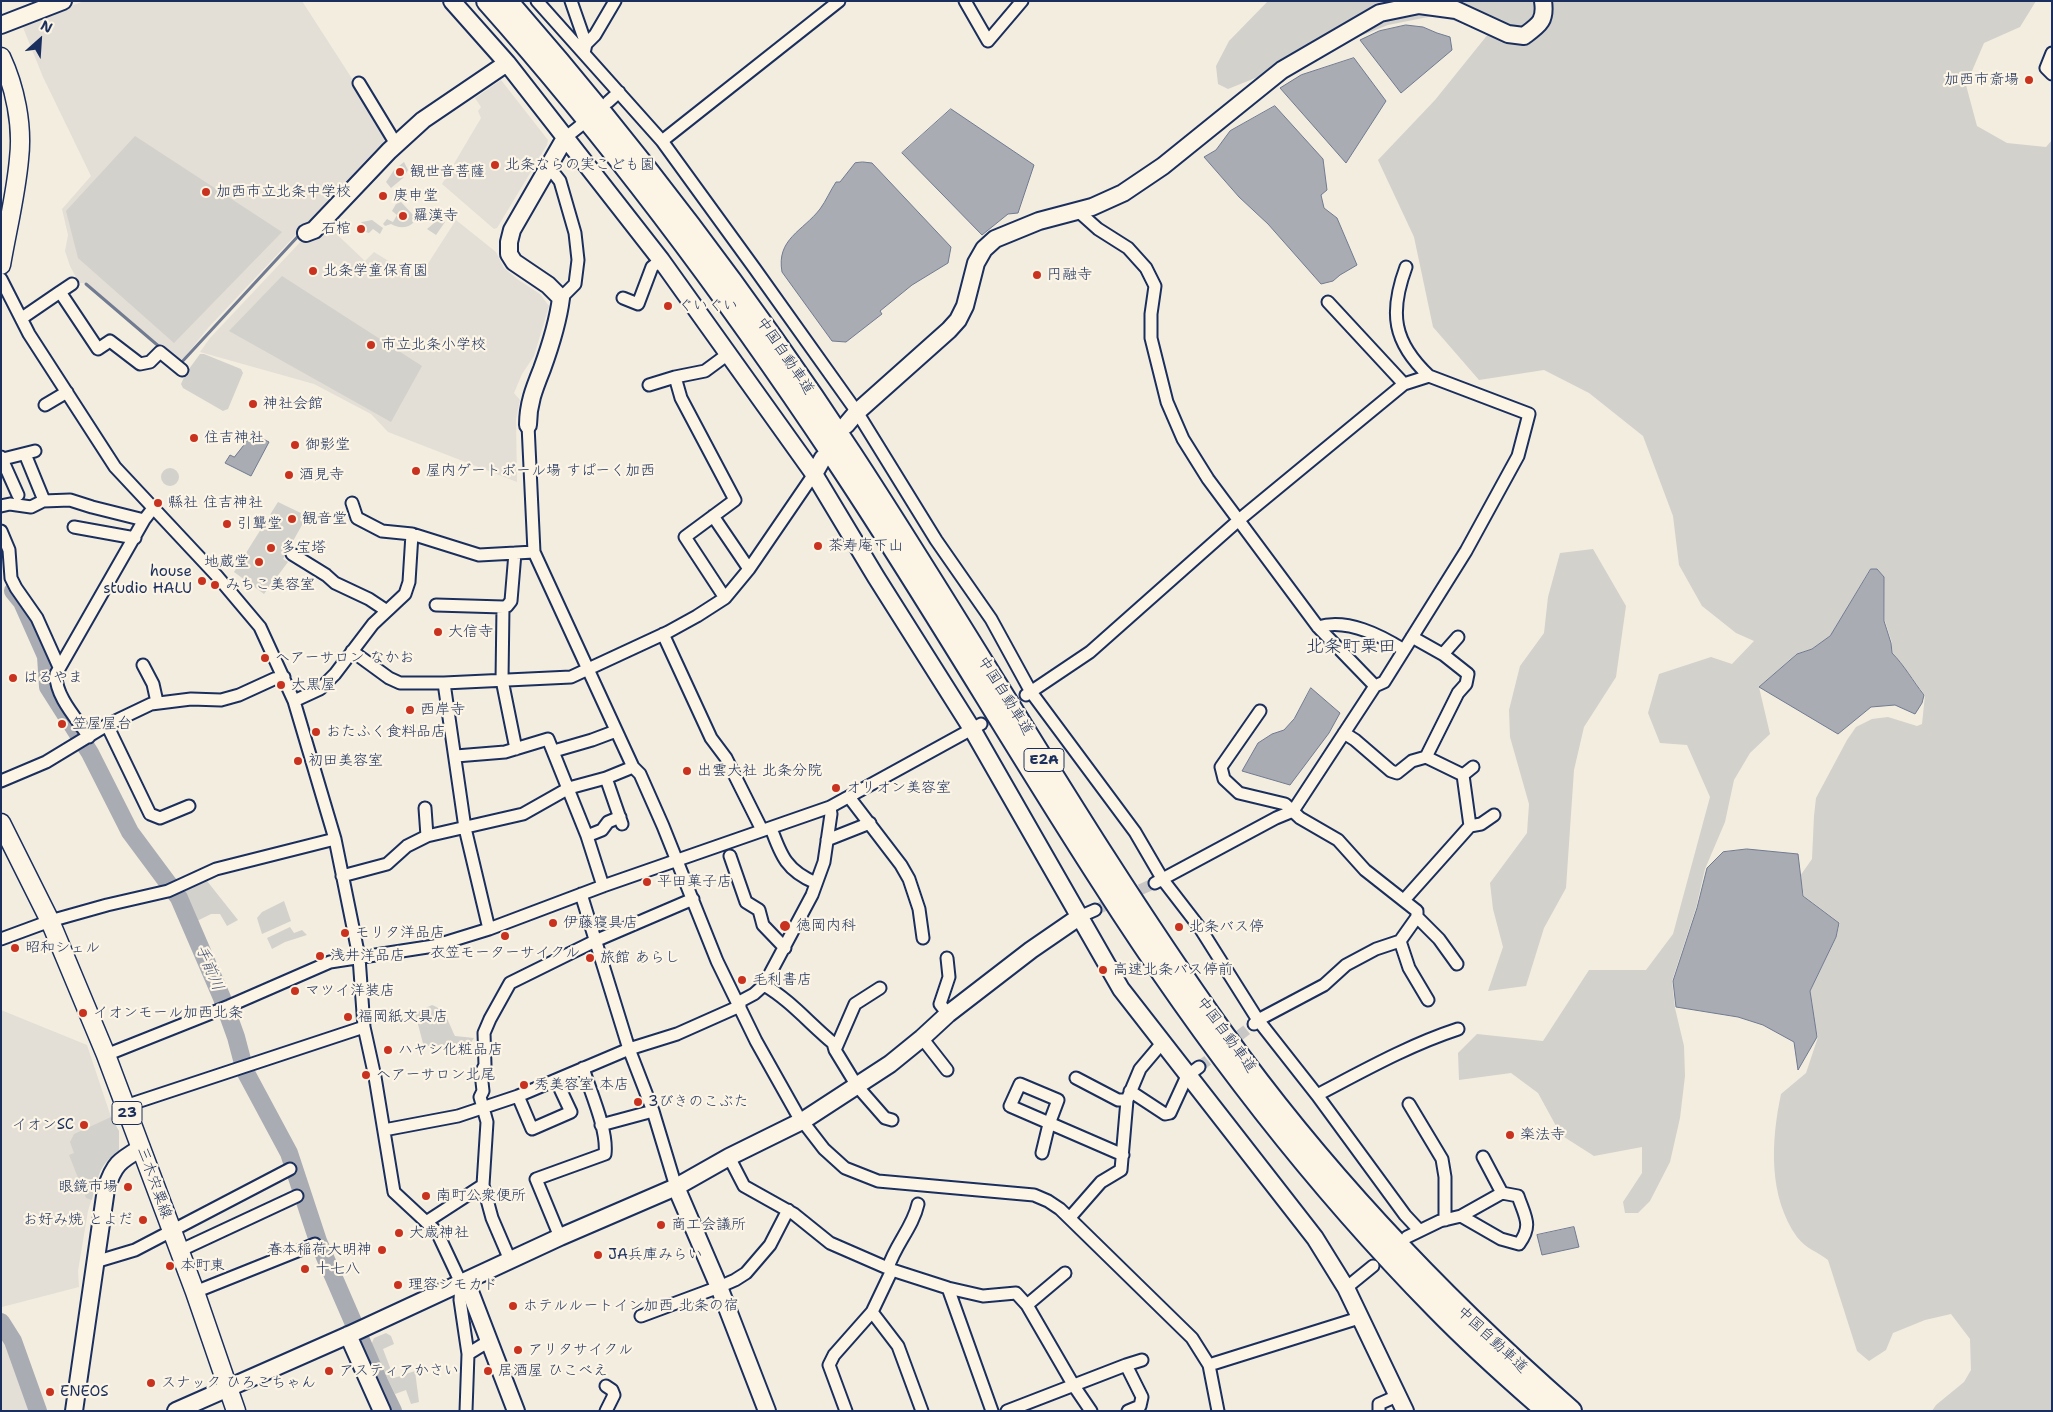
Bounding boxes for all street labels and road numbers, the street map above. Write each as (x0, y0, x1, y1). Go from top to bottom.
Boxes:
street label: 中国自動車道 (752, 314, 818, 398)
street label: 中国自動車道 (974, 653, 1036, 739)
road number: E2A (1024, 748, 1064, 772)
street label: 中国自動車道 (1192, 993, 1260, 1077)
road number: 23 (112, 1102, 142, 1124)
street label: 三木宍粟線 (133, 1145, 175, 1221)
street label: 中国自動車道 (1453, 1303, 1531, 1377)

